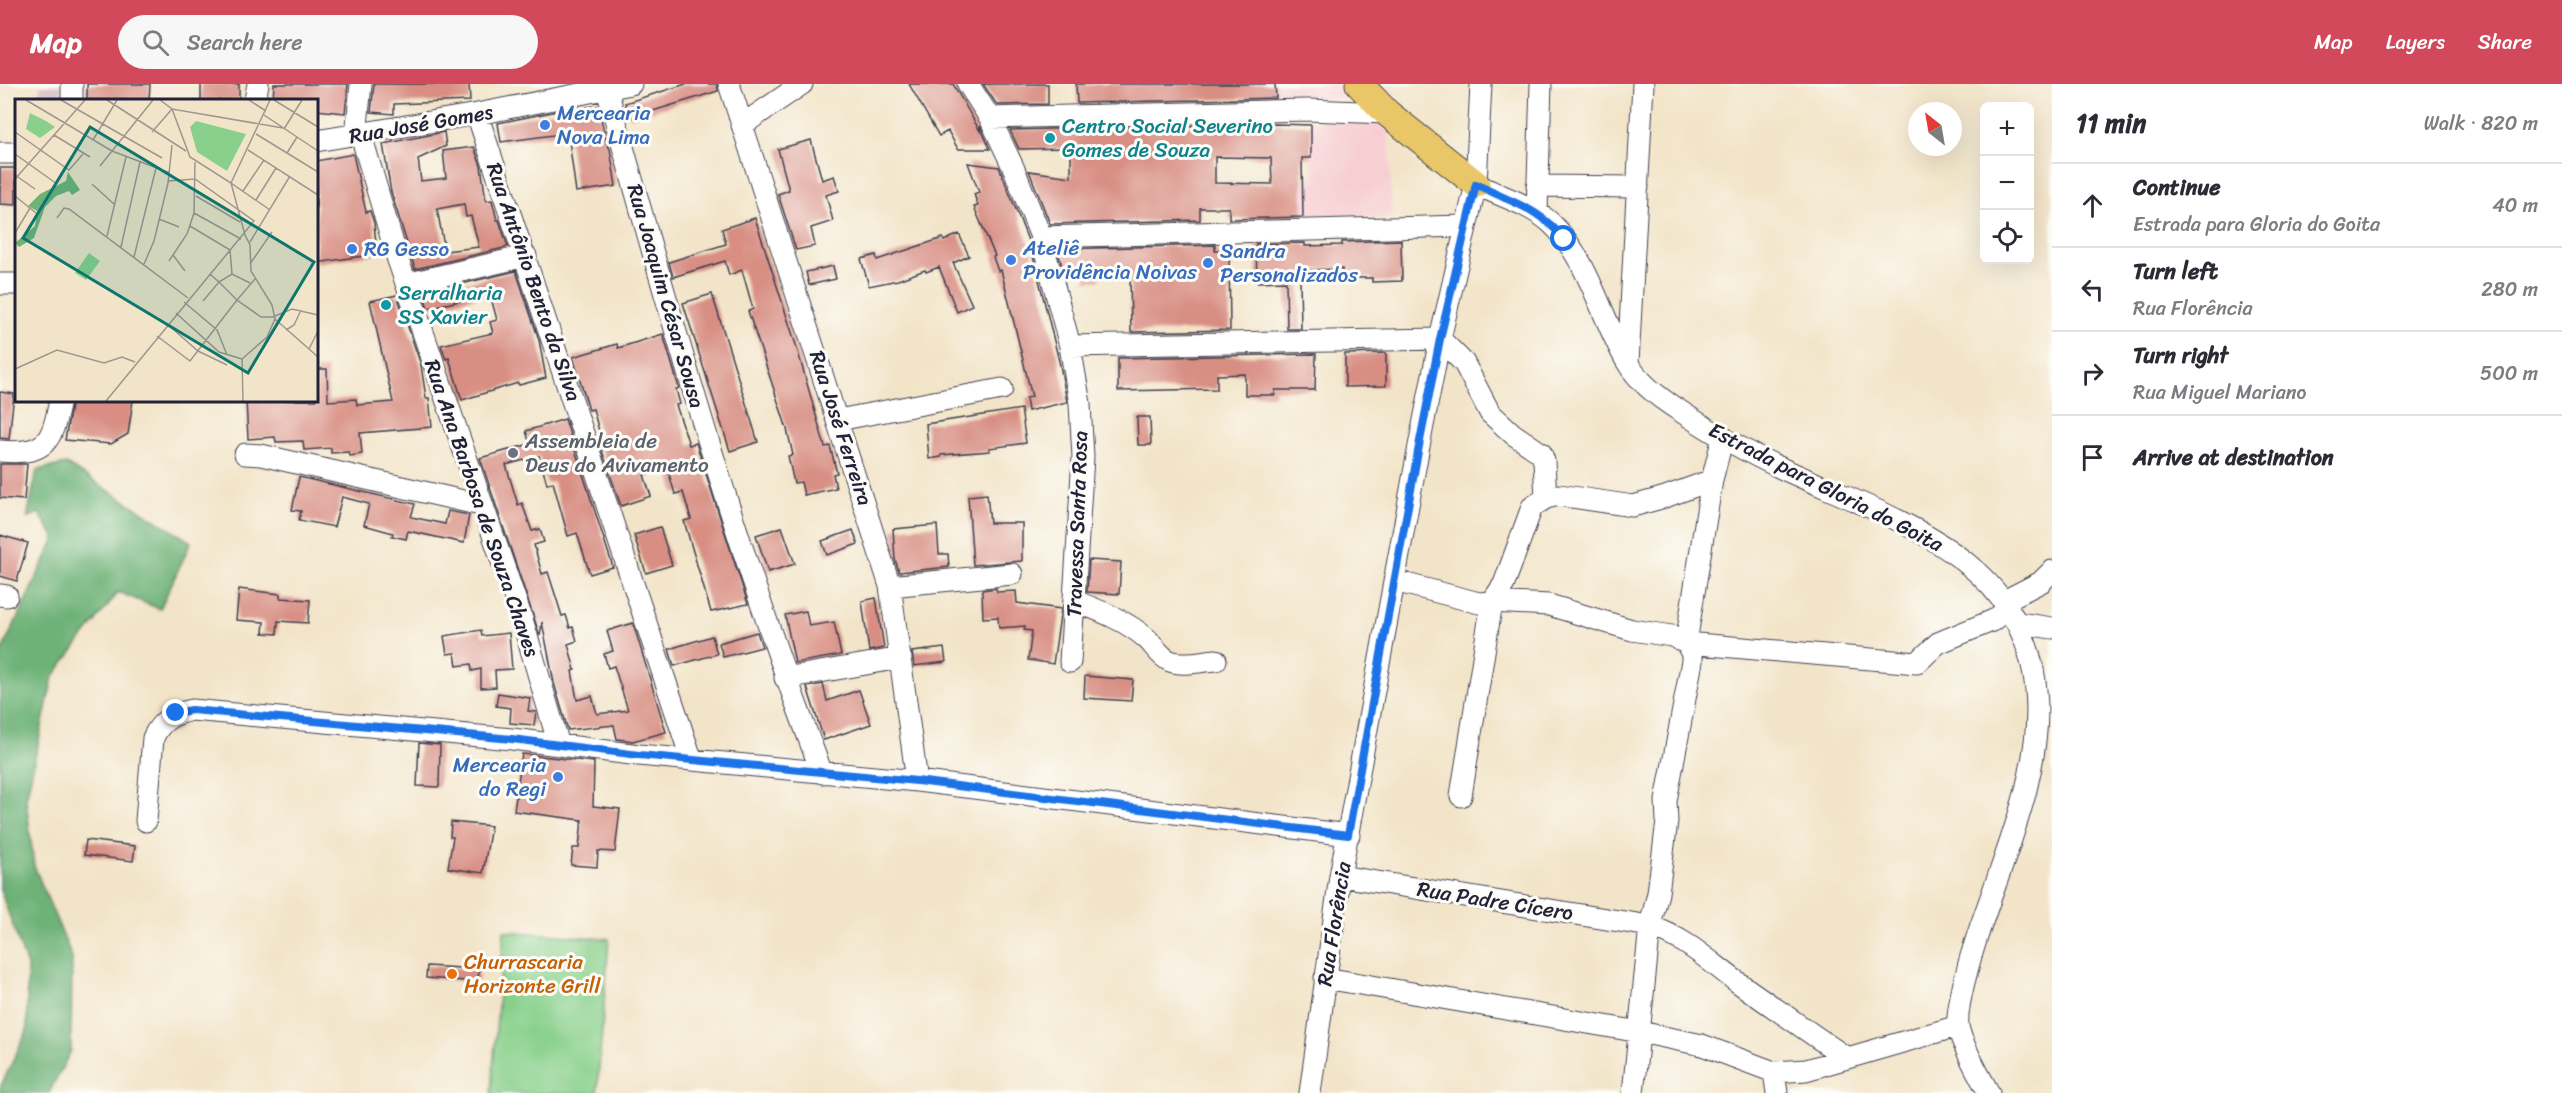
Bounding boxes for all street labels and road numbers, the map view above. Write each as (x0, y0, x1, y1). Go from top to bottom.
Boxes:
street label: Rua José Gomes (346, 93, 496, 155)
street label: Rua Antônio Bento da Silva (475, 157, 593, 407)
street label: Rua Joaquim César Sousa (616, 179, 716, 413)
street label: Rua José Ferreira (798, 345, 884, 511)
street label: Rua Ana Barbosa de Souza Chaves (413, 354, 551, 662)
street label: Estrada para Gloria do Goita (1702, 411, 1951, 563)
street label: Travessa Santa Rosa (1055, 430, 1099, 618)
street label: Rua Florência (1305, 859, 1363, 989)
street label: Rua Padre Cícero (1414, 870, 1576, 932)

